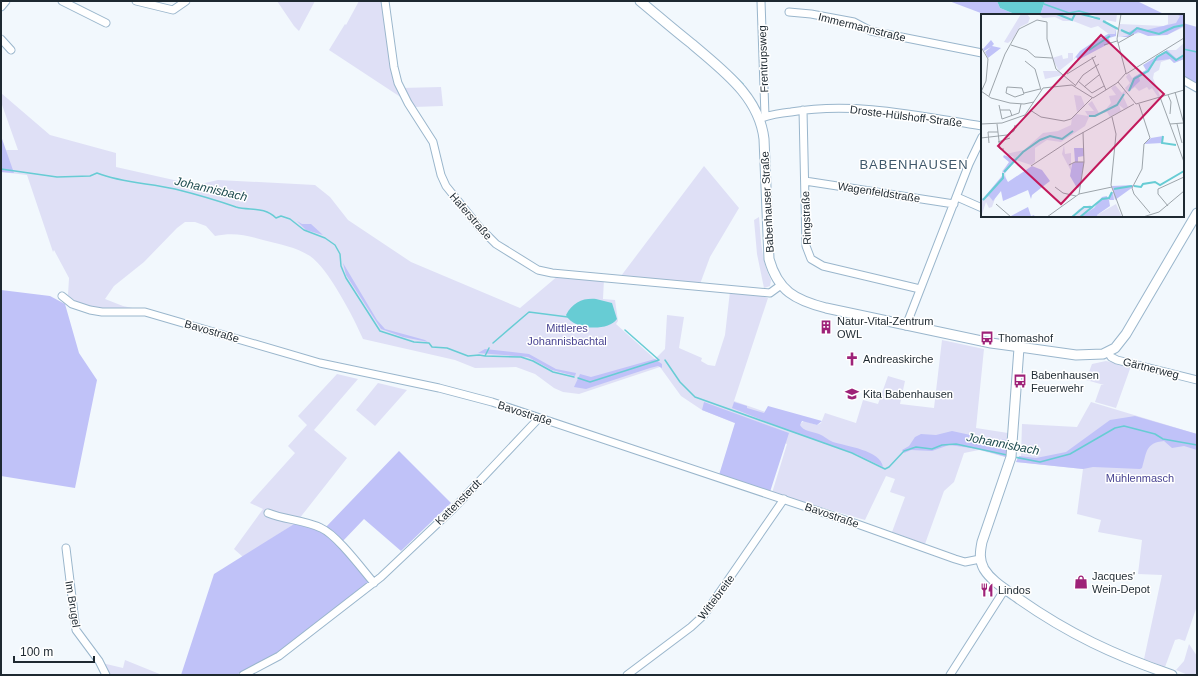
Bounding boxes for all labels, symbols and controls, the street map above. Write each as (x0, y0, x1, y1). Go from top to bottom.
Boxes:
street label: Immermannstraße (817, 10, 907, 44)
inset map (981, 14, 1184, 217)
street label: Frentrupsweg (756, 25, 770, 93)
street label: Droste-Hülshoff-Straße (849, 103, 963, 129)
street label: Babenhauser Straße (758, 151, 776, 253)
district label: BABENHAUSEN (859, 157, 969, 172)
water label: Johannisbach (172, 174, 249, 204)
street label: Wagenfeldstraße (837, 180, 921, 204)
street label: Haferstraße (447, 190, 495, 242)
street label: Ringstraße (799, 191, 813, 245)
place label: Natur-Vital-Zentrum OWL (837, 315, 933, 340)
street label: Bavostraße (183, 317, 241, 345)
building icon: Natur-Vital-Zentrum OWL (818, 319, 834, 335)
park label: Mittleres Johannisbachtal (527, 322, 607, 347)
bus stop icon: Thomashof (979, 330, 995, 346)
place label: Thomashof (998, 332, 1054, 344)
church icon: Andreaskirche (844, 351, 860, 367)
place label: Andreaskirche (863, 353, 933, 365)
street label: Gärtnerweg (1122, 355, 1180, 381)
place label: Babenhausen Feuerwehr (1031, 369, 1099, 394)
bus stop icon: Babenhausen Feuerwehr (1012, 373, 1028, 389)
school or university icon: Kita Babenhausen (844, 386, 860, 402)
place label: Kita Babenhausen (863, 388, 953, 400)
street label: Bavostraße (496, 399, 554, 427)
water label: Johannisbach (964, 430, 1041, 458)
park label: Mühlenmasch (1106, 472, 1174, 484)
street label: Kattensterdt (433, 477, 483, 527)
street label: Bavostraße (803, 500, 861, 530)
place label: Jacques' Wein-Depot (1092, 570, 1150, 595)
street label: Wittebreite (695, 572, 737, 622)
shop icon: Jacques' Wein-Depot (1073, 574, 1089, 590)
street label: Im Brugel (63, 580, 83, 628)
restaurant icon: Lindos (979, 582, 995, 598)
place label: Lindos (998, 584, 1031, 596)
scale bar (14, 638, 94, 664)
text: 100 m (20, 645, 53, 659)

